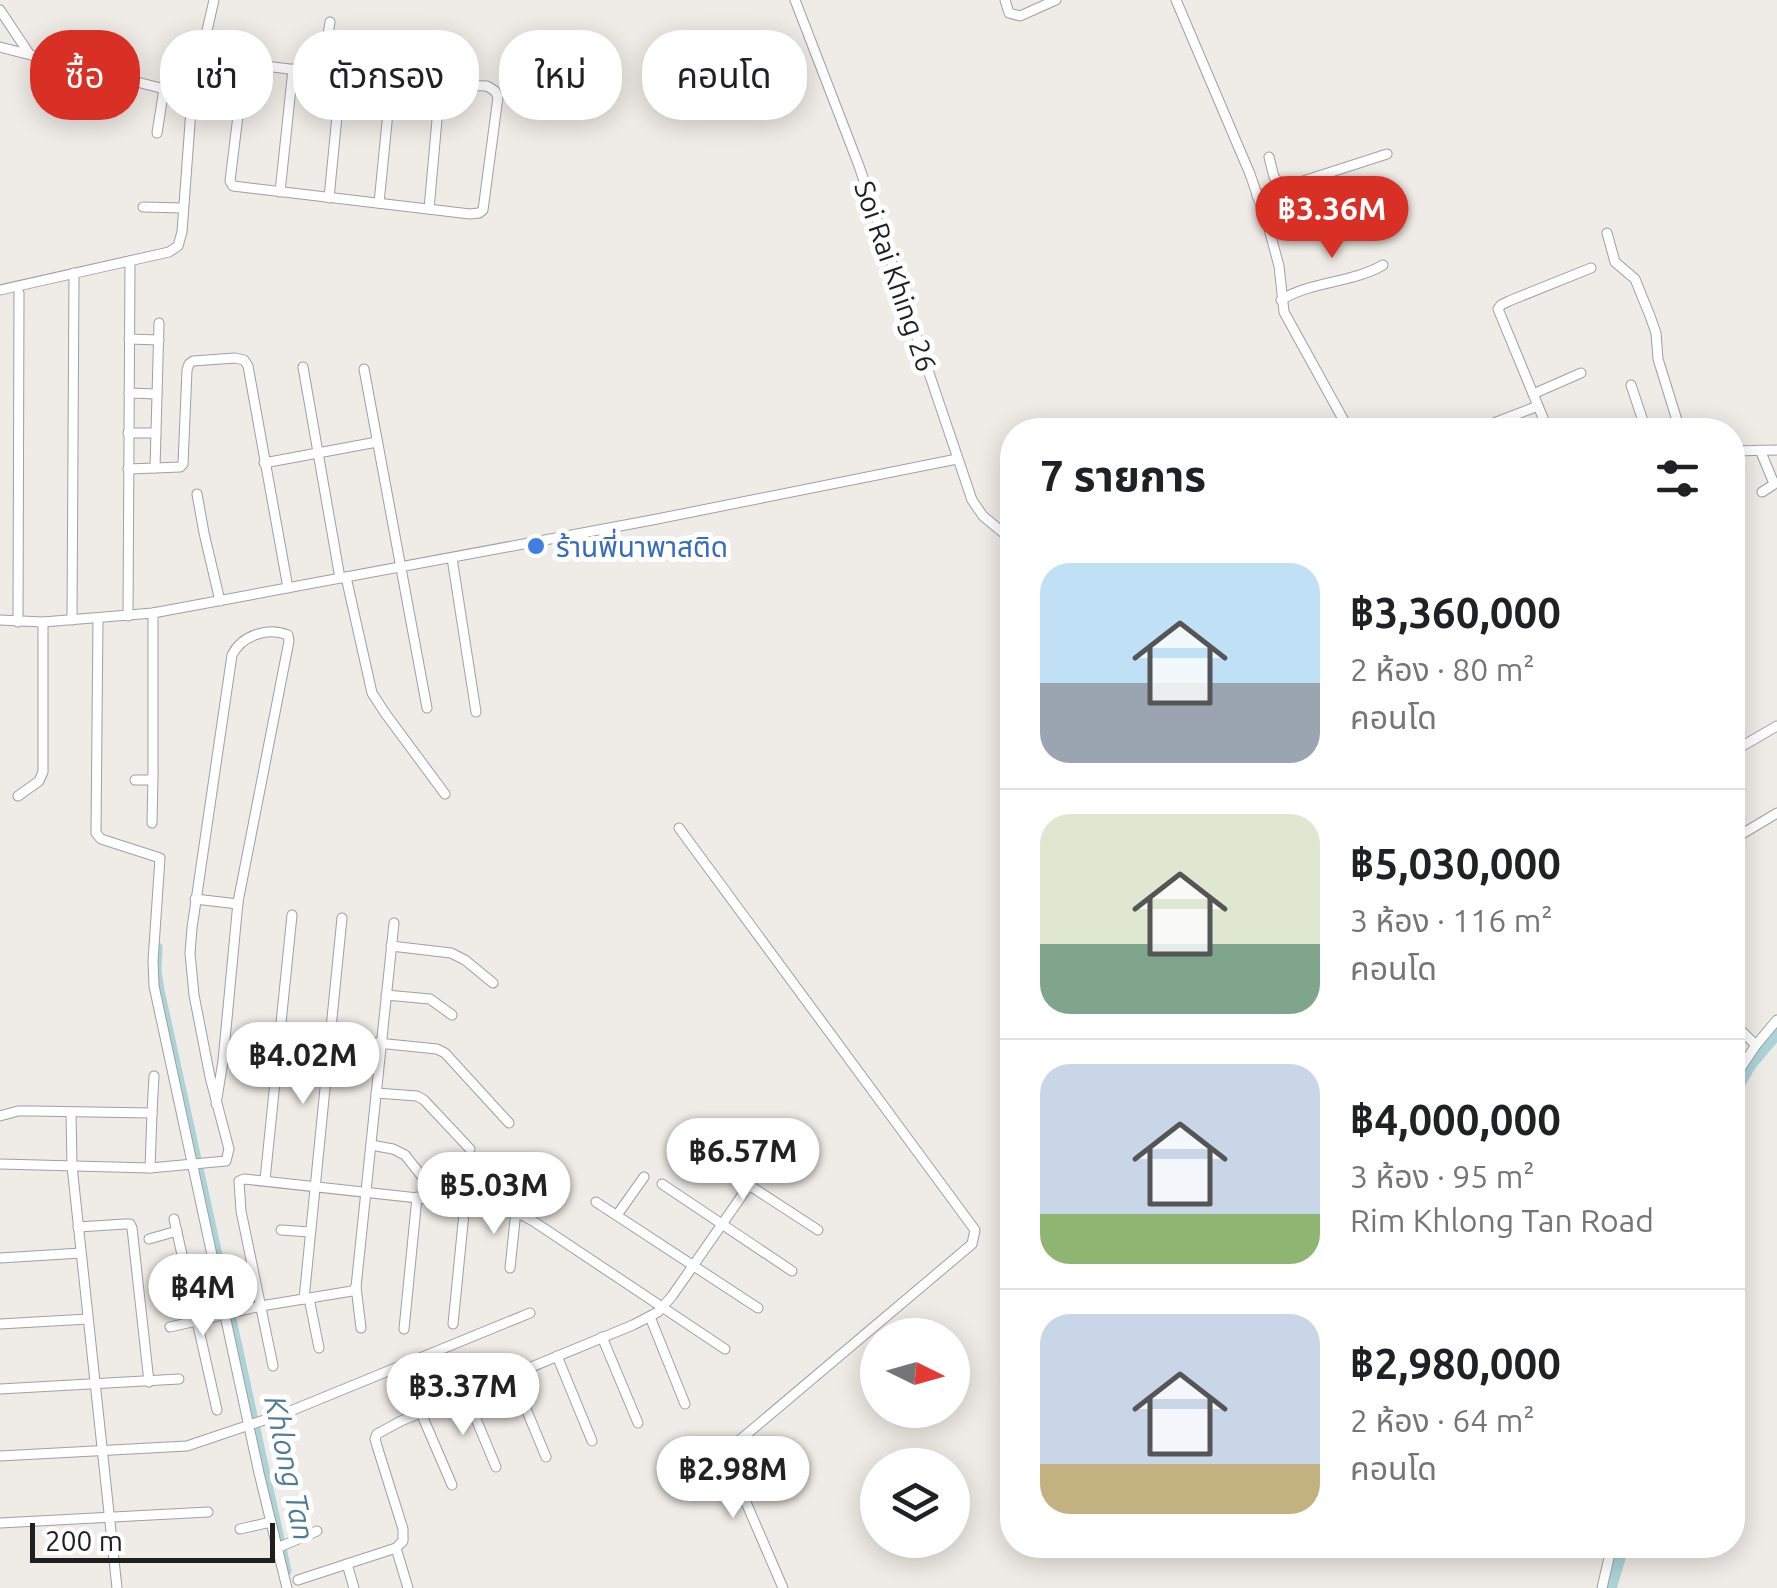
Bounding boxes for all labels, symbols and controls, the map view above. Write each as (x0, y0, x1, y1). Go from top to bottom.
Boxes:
chip: ซื้อ (30, 30, 140, 120)
chip: เช่า (160, 30, 273, 120)
chip: ตัวกรอง (293, 30, 479, 120)
chip: ใหม่ (499, 30, 622, 120)
chip: คอนโด (642, 30, 807, 120)
pin: ฿3.36M (1251, 176, 1413, 261)
street label: Soi Rai Khing 26 (849, 177, 943, 375)
text: ฿3.36M (1277, 190, 1387, 226)
icon: filters (1650, 451, 1705, 506)
text: 7 รายการ (1040, 452, 1206, 499)
place label: ร้านพี่นาพาสติด (556, 528, 728, 562)
marker: ร้านพี่นาพาสติด (525, 535, 547, 557)
text: ฿3,360,000 (1350, 589, 1561, 636)
icon: home (1120, 603, 1240, 723)
text: 2 ห้อง · 80 m² (1350, 651, 1535, 687)
text: คอนโด (1350, 699, 1437, 735)
text: ฿5,030,000 (1350, 840, 1561, 887)
icon: home (1120, 854, 1240, 974)
text: 3 ห้อง · 116 m² (1350, 902, 1553, 938)
text: คอนโด (1350, 950, 1437, 986)
pin: ฿4.02M (222, 1022, 384, 1107)
text: ฿4.02M (248, 1036, 358, 1072)
text: ฿4,000,000 (1350, 1096, 1561, 1143)
icon: home (1120, 1104, 1240, 1224)
pin: ฿6.57M (662, 1118, 824, 1203)
text: ฿6.57M (688, 1132, 798, 1168)
pin: ฿5.03M (413, 1152, 575, 1237)
text: 3 ห้อง · 95 m² (1350, 1158, 1535, 1194)
text: ฿5.03M (439, 1166, 549, 1202)
text: Rim Khlong Tan Road (1350, 1202, 1654, 1238)
pin: ฿4M (155, 1254, 251, 1339)
text: ฿4M (170, 1268, 236, 1304)
north arrow (860, 1318, 970, 1428)
map controls (860, 1318, 970, 1558)
text: ฿2,980,000 (1350, 1340, 1561, 1387)
pin: ฿3.37M (382, 1353, 544, 1438)
icon: home (1120, 1354, 1240, 1474)
text: ฿3.37M (408, 1367, 518, 1403)
water label: Khlong Tan (258, 1393, 322, 1543)
text: 2 ห้อง · 64 m² (1350, 1402, 1535, 1438)
pin: ฿2.98M (652, 1436, 814, 1521)
button: layers (860, 1448, 970, 1558)
text: ฿2.98M (678, 1450, 788, 1486)
text: คอนโด (1350, 1450, 1437, 1486)
scale bar (30, 1518, 275, 1562)
text: 200 m (45, 1525, 123, 1556)

